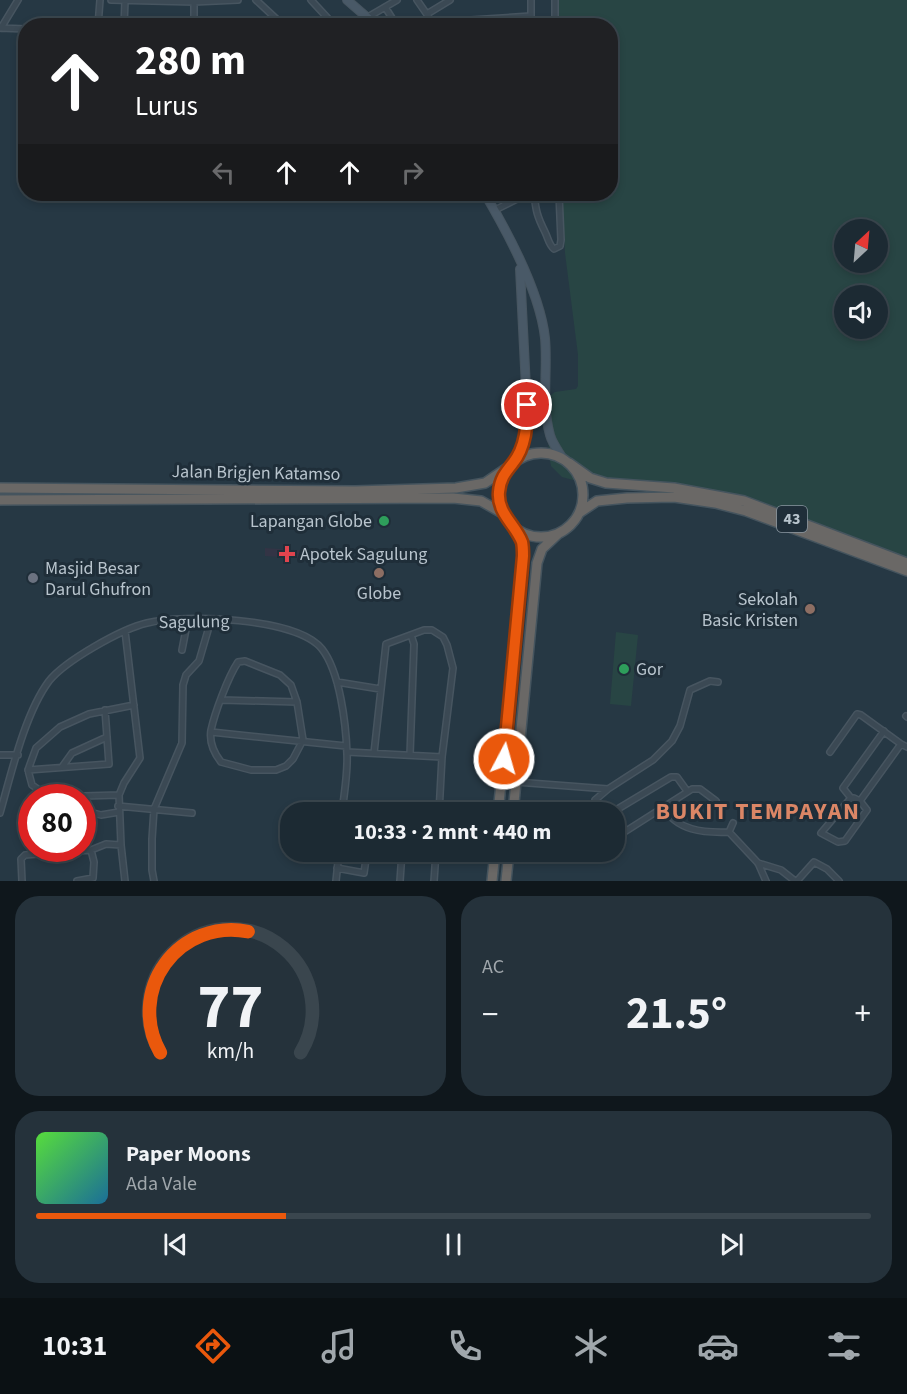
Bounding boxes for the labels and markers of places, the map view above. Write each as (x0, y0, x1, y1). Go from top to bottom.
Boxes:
pin (501, 379, 552, 430)
place label: Lapangan Globe (250, 509, 372, 534)
marker: Lapangan Globe (377, 514, 391, 528)
place label: Apotek Sagulung (300, 542, 427, 567)
marker: Apotek Sagulung (278, 545, 296, 563)
place label: Masjid Besar Darul Ghufron (45, 556, 151, 602)
marker: Globe (372, 566, 386, 580)
marker: Masjid Besar Darul Ghufron (26, 571, 40, 585)
place label: Globe (357, 581, 401, 606)
place label: Sekolah Basic Kristen (702, 587, 798, 633)
marker: Sekolah Basic Kristen (803, 602, 817, 616)
place label: Gor (636, 657, 664, 682)
marker: Gor (617, 662, 631, 676)

